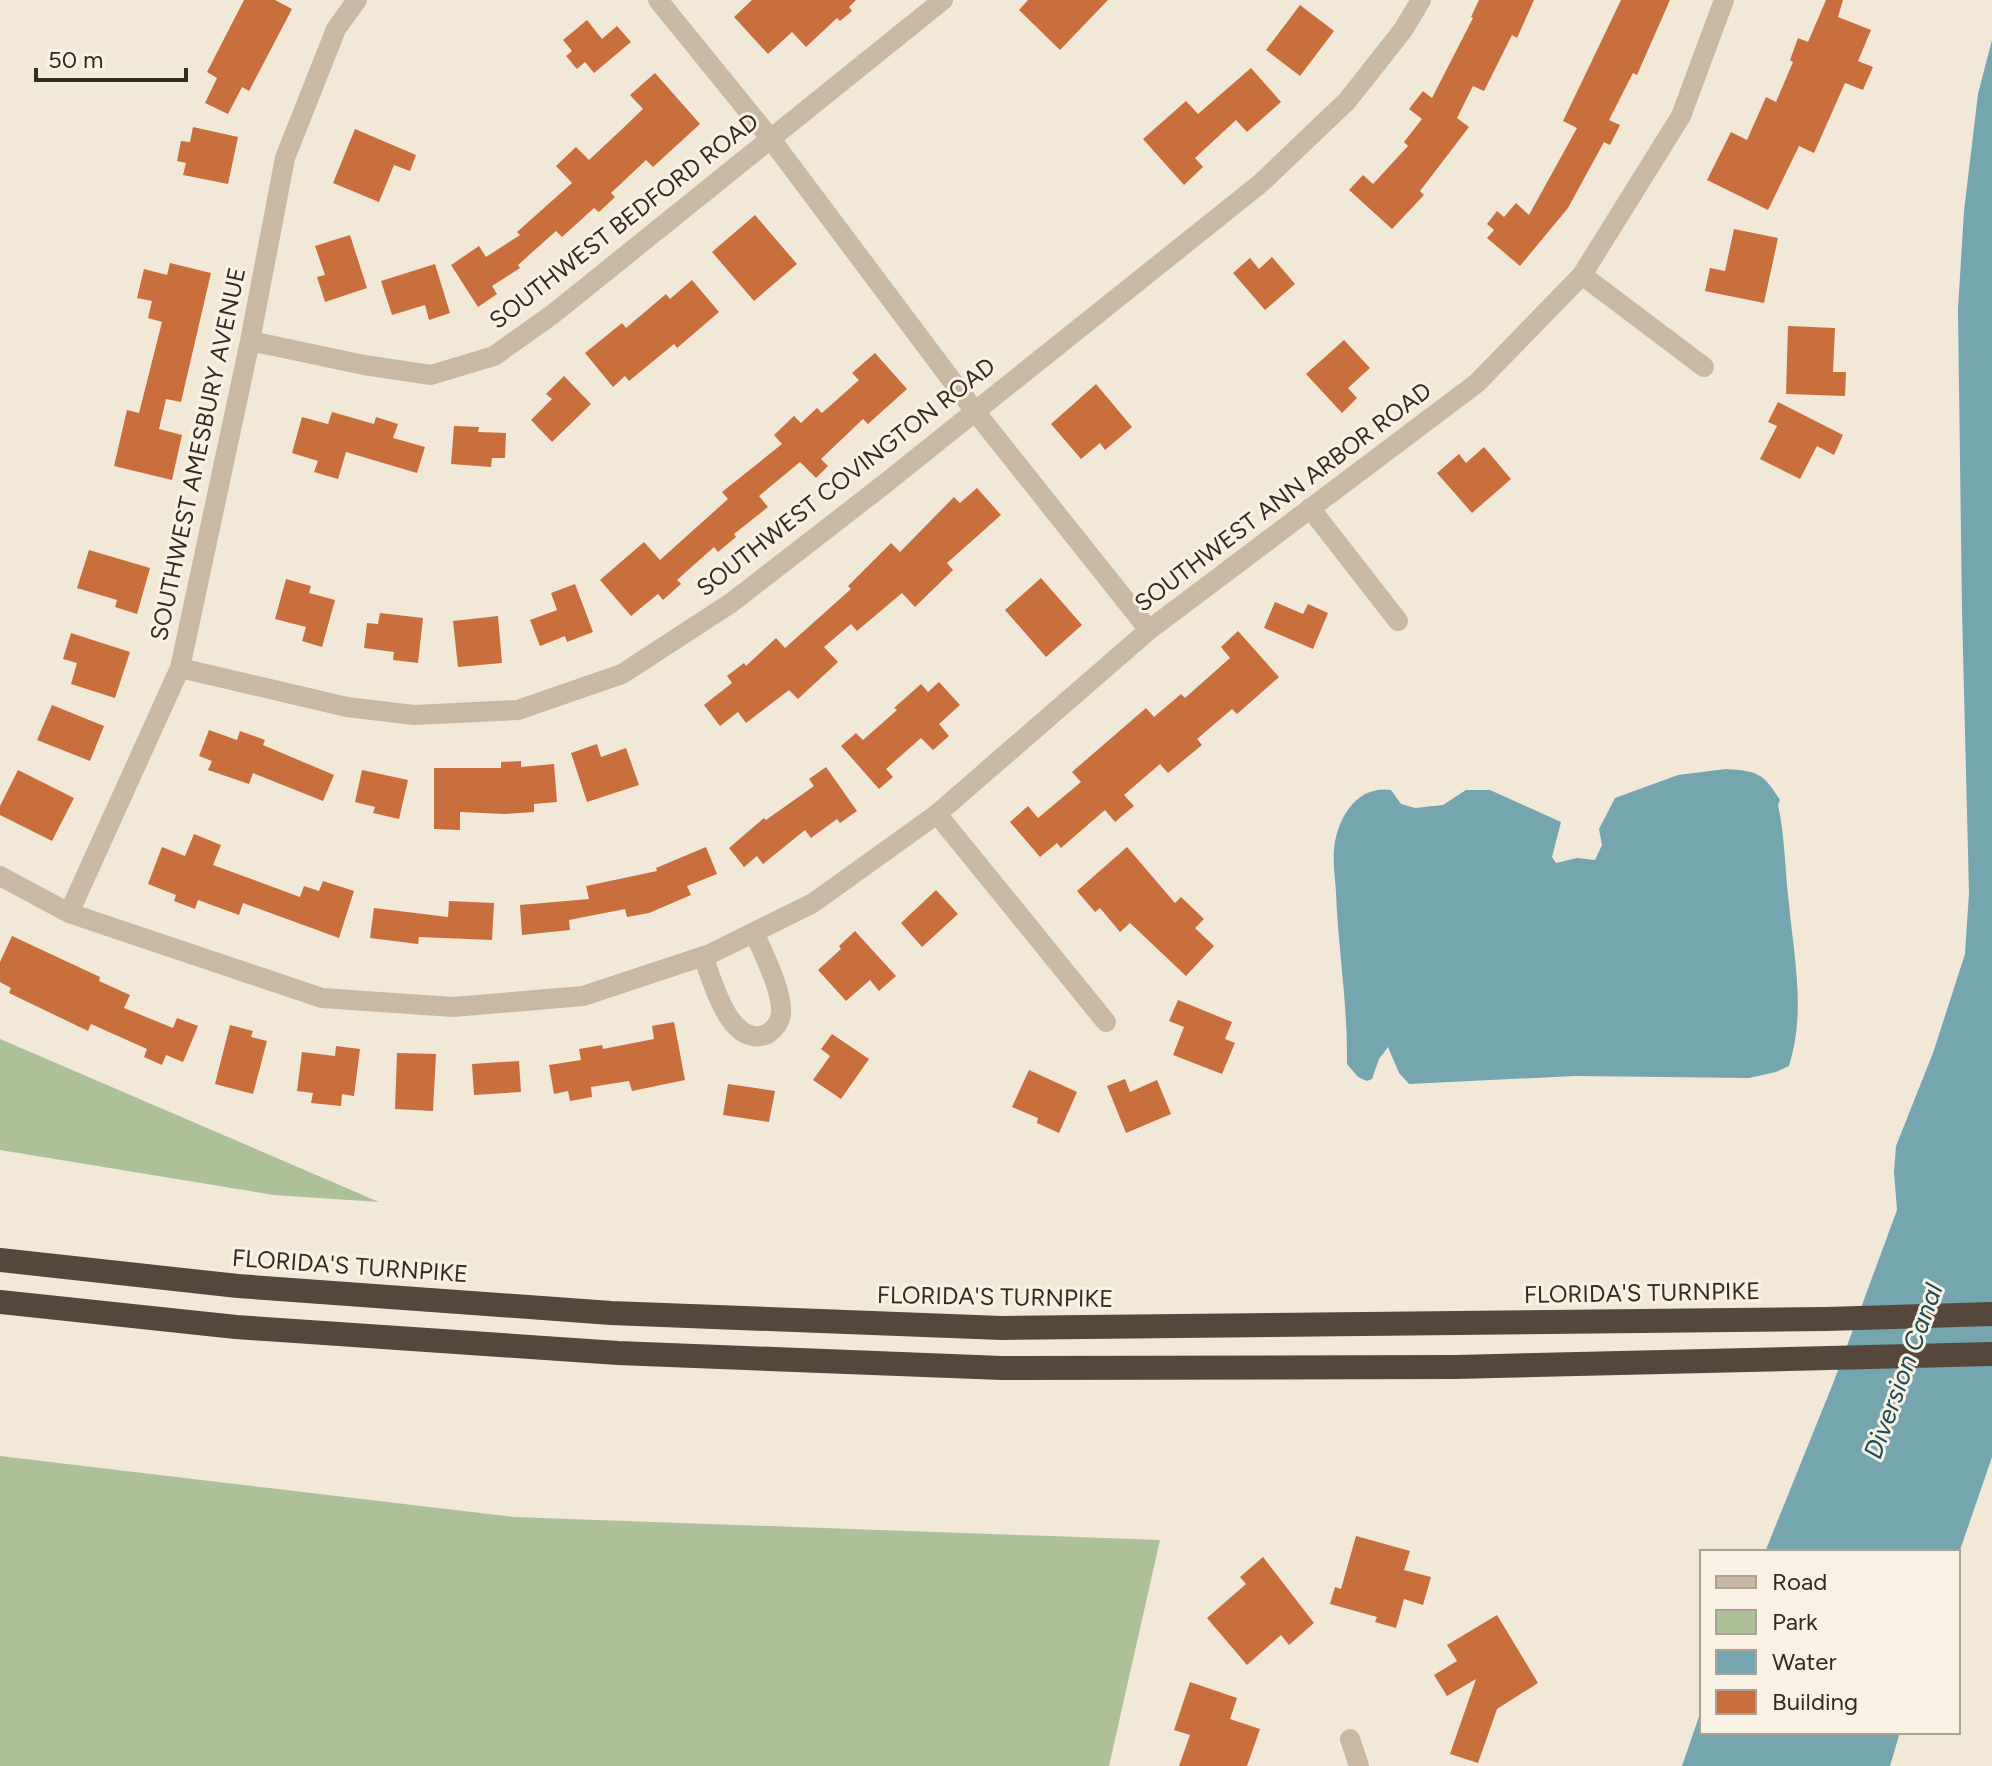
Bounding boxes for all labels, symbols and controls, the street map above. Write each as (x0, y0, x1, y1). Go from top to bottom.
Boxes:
scale bar (36, 32, 186, 82)
text: 50 m (48, 45, 104, 74)
street label: SOUTHWEST BEDFORD ROAD (483, 107, 764, 335)
street label: SOUTHWEST AMESBURY AVENUE (144, 265, 251, 643)
street label: SOUTHWEST COVINGTON ROAD (691, 351, 1001, 602)
street label: SOUTHWEST ANN ARBOR ROAD (1129, 376, 1437, 618)
street label: FLORIDA'S TURNPIKE (231, 1243, 469, 1288)
street label: FLORIDA'S TURNPIKE (1523, 1276, 1760, 1309)
water label: Diversion Canal (1856, 1279, 1950, 1463)
street label: FLORIDA'S TURNPIKE (877, 1280, 1114, 1313)
legend (1700, 1550, 1960, 1734)
text: Road (1772, 1567, 1827, 1596)
text: Park (1772, 1607, 1818, 1636)
text: Water (1772, 1647, 1837, 1676)
text: Building (1772, 1687, 1858, 1716)

